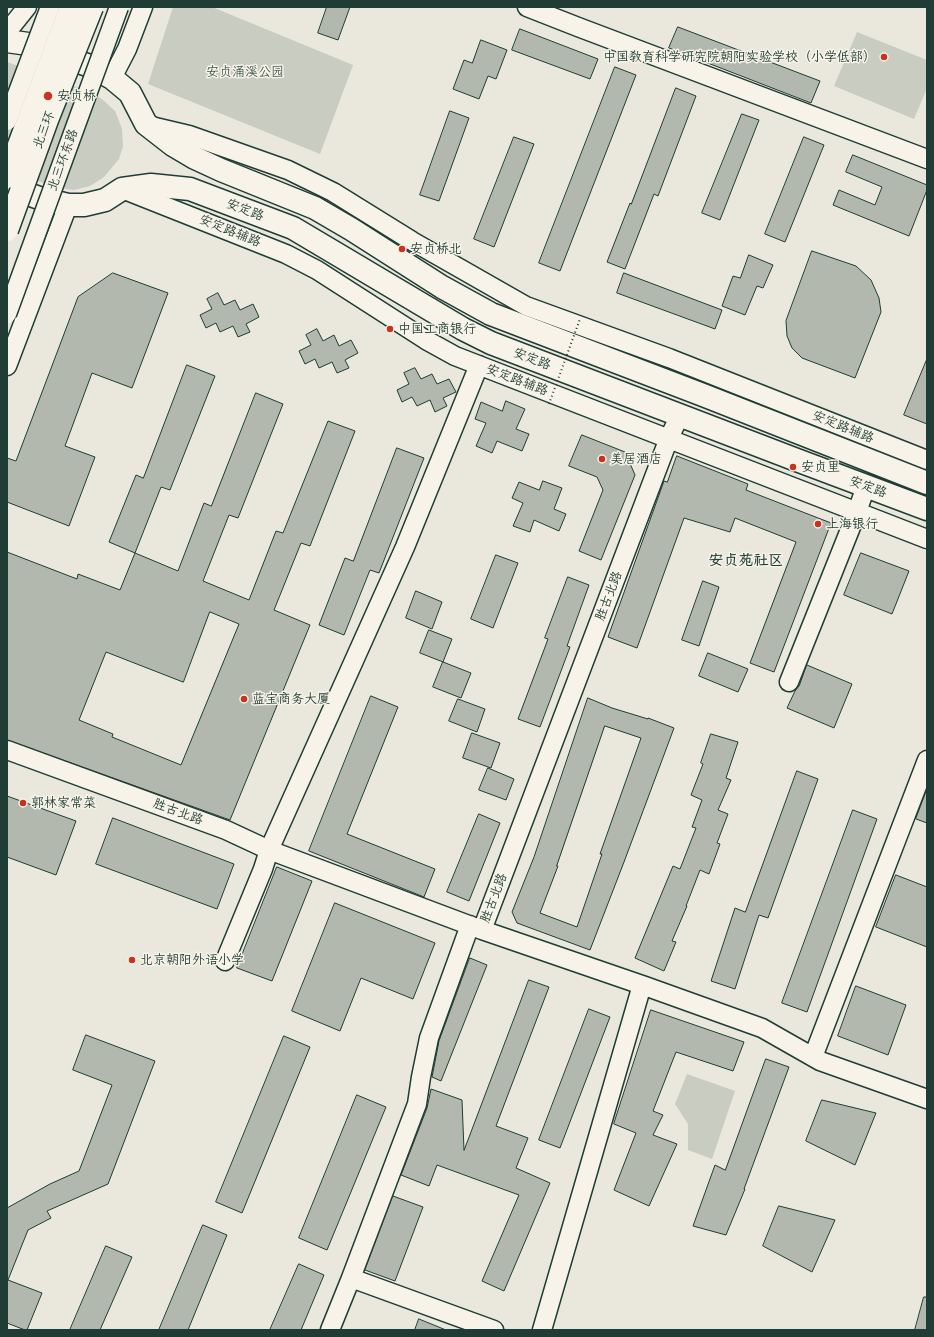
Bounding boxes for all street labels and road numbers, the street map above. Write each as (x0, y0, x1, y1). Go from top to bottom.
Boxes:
street label: 北三环 (30, 109, 58, 151)
street label: 北三环东路 (45, 127, 81, 193)
street label: 安定路 (224, 196, 266, 224)
street label: 安定路辅路 (197, 212, 263, 250)
street label: 安定路 (511, 345, 553, 373)
street label: 安定路辅路 (484, 361, 550, 399)
street label: 安定路辅路 (810, 408, 876, 446)
street label: 安定路 (847, 473, 889, 501)
street label: 胜古北路 (592, 569, 626, 623)
street label: 胜古北路 (151, 796, 205, 828)
street label: 胜古北路 (477, 871, 511, 925)

